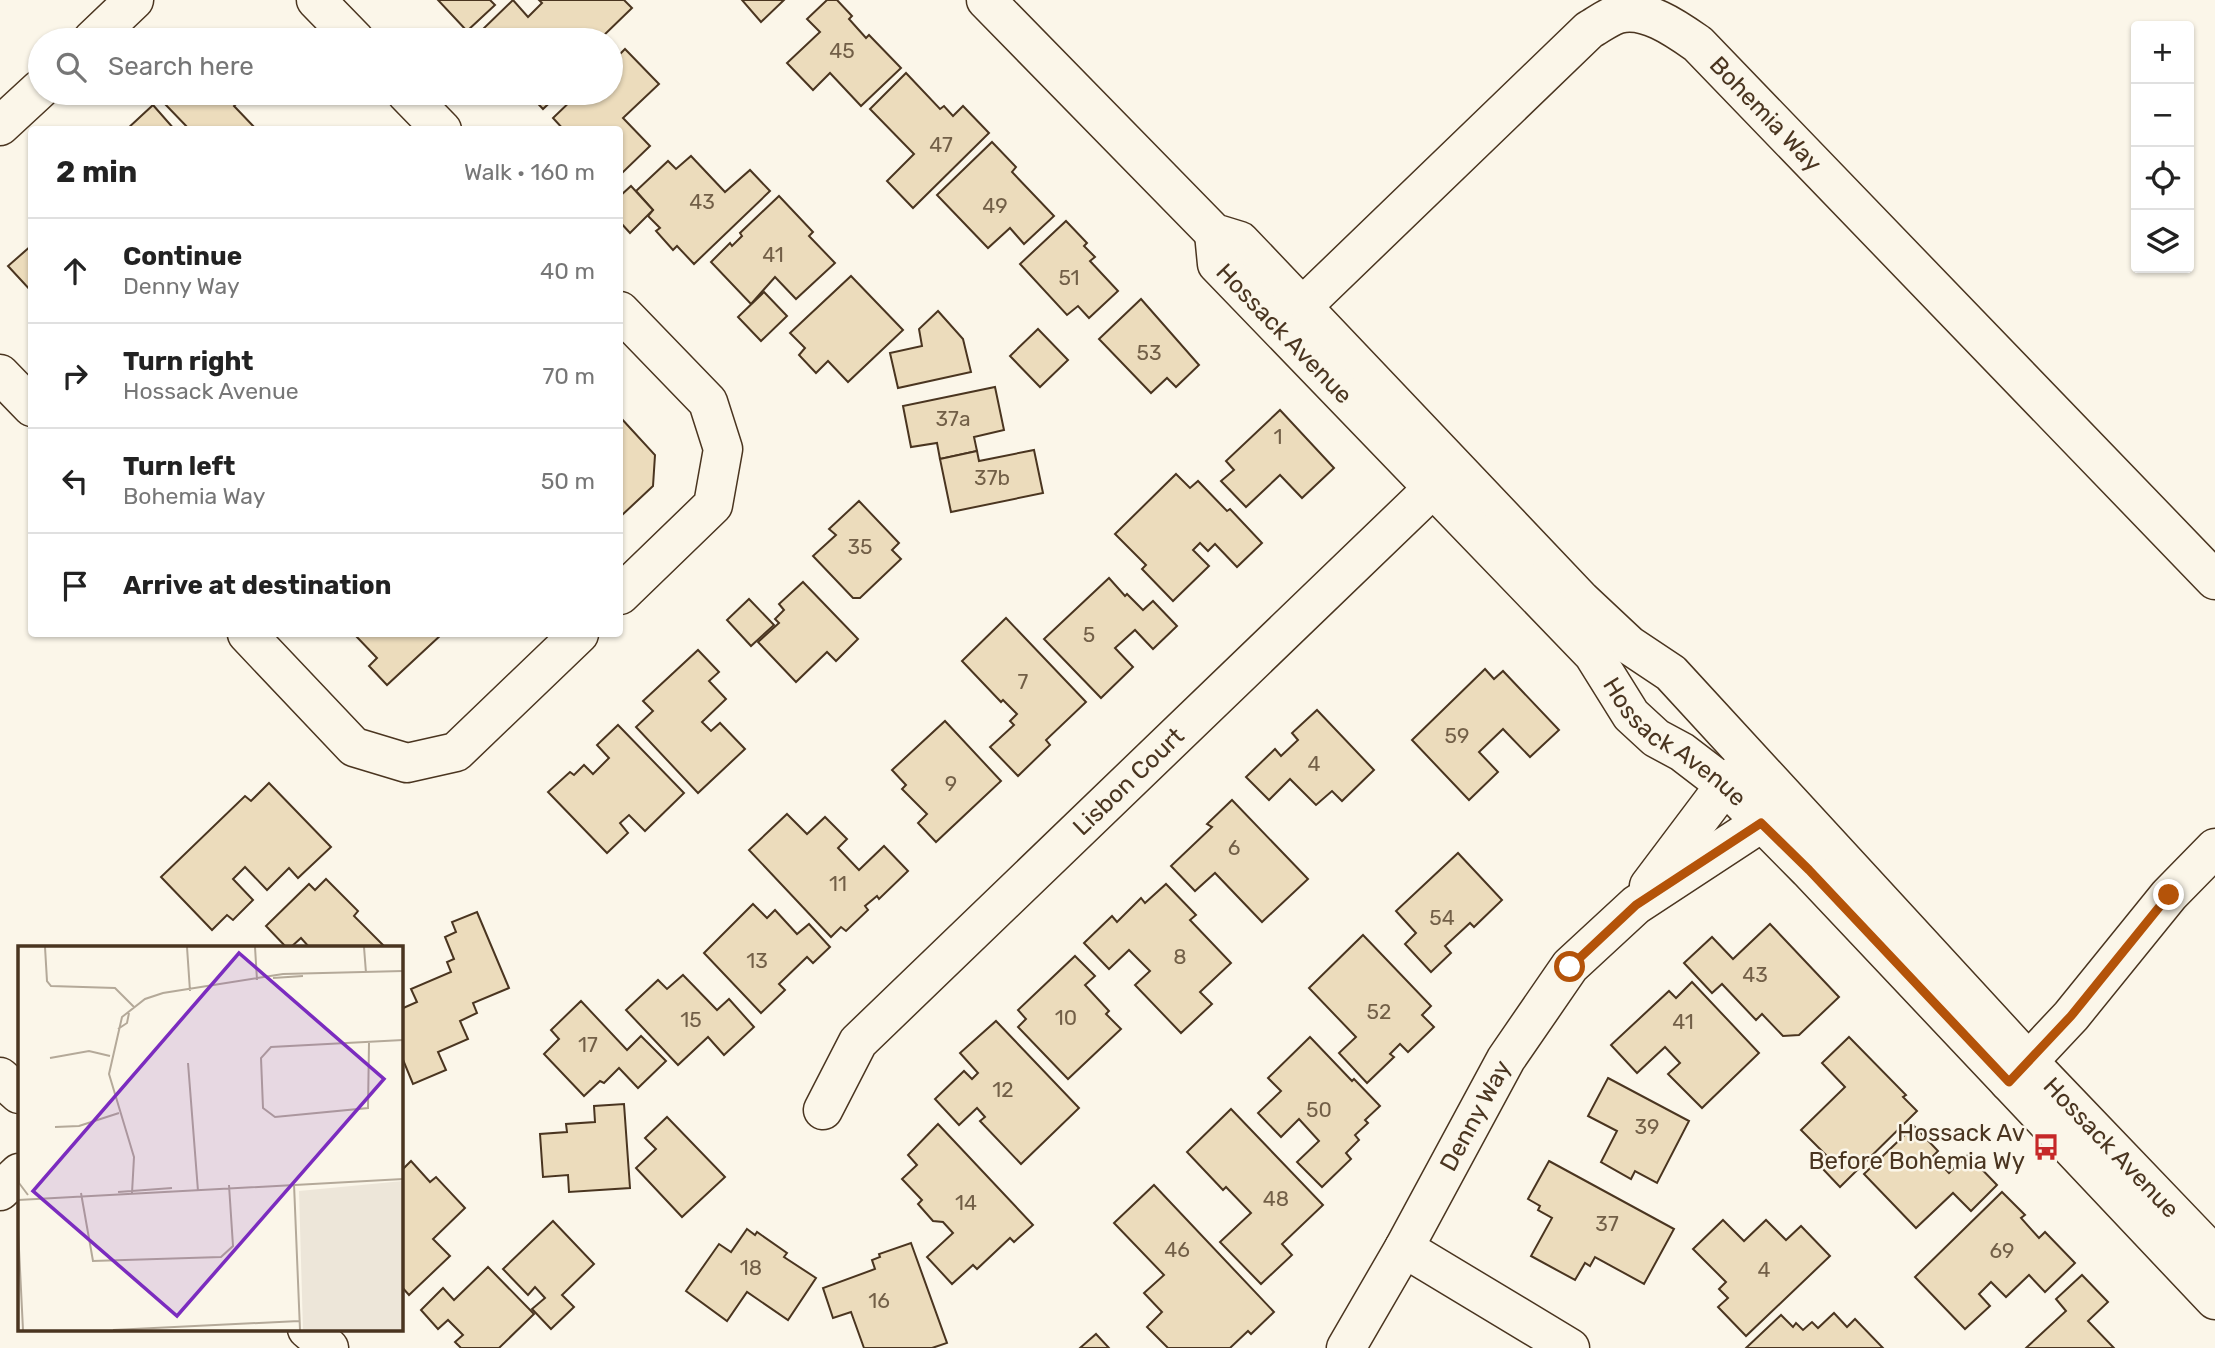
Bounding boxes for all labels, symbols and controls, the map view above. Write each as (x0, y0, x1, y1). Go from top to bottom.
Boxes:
map controls (2131, 21, 2194, 273)
button: + (2131, 21, 2194, 84)
search box (28, 28, 623, 105)
house number: 45 (829, 38, 855, 63)
icon: search (52, 48, 90, 86)
text: Search here (108, 51, 254, 82)
street label: Bohemia Way (1704, 51, 1827, 177)
button: − (2131, 84, 2194, 147)
house number: 47 (929, 132, 953, 157)
button: locate (2131, 147, 2194, 210)
text: 2 min (56, 154, 137, 190)
text: Walk · 160 m (464, 158, 595, 186)
house number: 43 (689, 189, 715, 214)
house number: 49 (982, 193, 1008, 218)
button: layers (2131, 210, 2194, 273)
text: Continue (123, 241, 242, 272)
house number: 41 (762, 242, 784, 267)
icon: ahead (56, 252, 94, 290)
text: 40 m (540, 257, 595, 285)
street label: Hossack Avenue (1210, 258, 1358, 409)
house number: 51 (1058, 265, 1080, 290)
text: Denny Way (123, 272, 240, 300)
house number: 53 (1136, 340, 1162, 365)
text: Turn right (123, 346, 253, 377)
icon: right (56, 357, 94, 395)
text: 70 m (543, 362, 595, 390)
text: Hossack Avenue (123, 377, 299, 405)
house number: 37a (936, 406, 971, 431)
house number: 1 (1274, 424, 1283, 449)
text: Turn left (123, 451, 235, 482)
icon: left (56, 462, 94, 500)
house number: 37b (974, 465, 1010, 490)
text: 50 m (541, 467, 595, 495)
text: Bohemia Way (123, 482, 265, 510)
house number: 35 (847, 534, 873, 559)
icon: arrive (56, 567, 94, 605)
text: Arrive at destination (123, 570, 391, 601)
house number: 5 (1083, 622, 1095, 647)
house number: 7 (1018, 669, 1029, 694)
street label: Hossack Avenue (1597, 672, 1752, 812)
street label: Lisbon Court (1067, 722, 1190, 841)
house number: 59 (1445, 723, 1469, 748)
house number: 4 (1307, 751, 1321, 776)
house number: 9 (945, 771, 957, 796)
house number: 6 (1228, 835, 1240, 860)
house number: 11 (829, 871, 847, 896)
route end (2153, 879, 2184, 910)
house number: 54 (1429, 905, 1455, 930)
house number: 8 (1173, 944, 1187, 969)
inset map (18, 946, 402, 1330)
house number: 13 (746, 948, 768, 973)
route start (1554, 951, 1585, 982)
house number: 43 (1742, 962, 1768, 987)
house number: 52 (1367, 999, 1391, 1024)
house number: 10 (1055, 1005, 1077, 1030)
house number: 15 (680, 1007, 702, 1032)
house number: 41 (1672, 1009, 1694, 1034)
house number: 17 (578, 1032, 598, 1057)
street label: Denny Way (1434, 1055, 1517, 1176)
street label: Hossack Avenue (2038, 1072, 2185, 1224)
house number: 12 (992, 1077, 1014, 1102)
house number: 50 (1306, 1097, 1332, 1122)
house number: 39 (1634, 1114, 1660, 1139)
place label: Hossack Av Before Bohemia Wy (1808, 1119, 2025, 1175)
bus stop icon: Hossack Av Before Bohemia Wy (2031, 1132, 2061, 1162)
house number: 48 (1263, 1186, 1289, 1211)
house number: 14 (955, 1190, 977, 1215)
house number: 37 (1595, 1211, 1619, 1236)
house number: 46 (1164, 1237, 1190, 1262)
house number: 69 (1989, 1238, 2015, 1263)
house number: 18 (740, 1255, 762, 1280)
house number: 4 (1757, 1257, 1771, 1282)
house number: 16 (868, 1288, 890, 1313)

